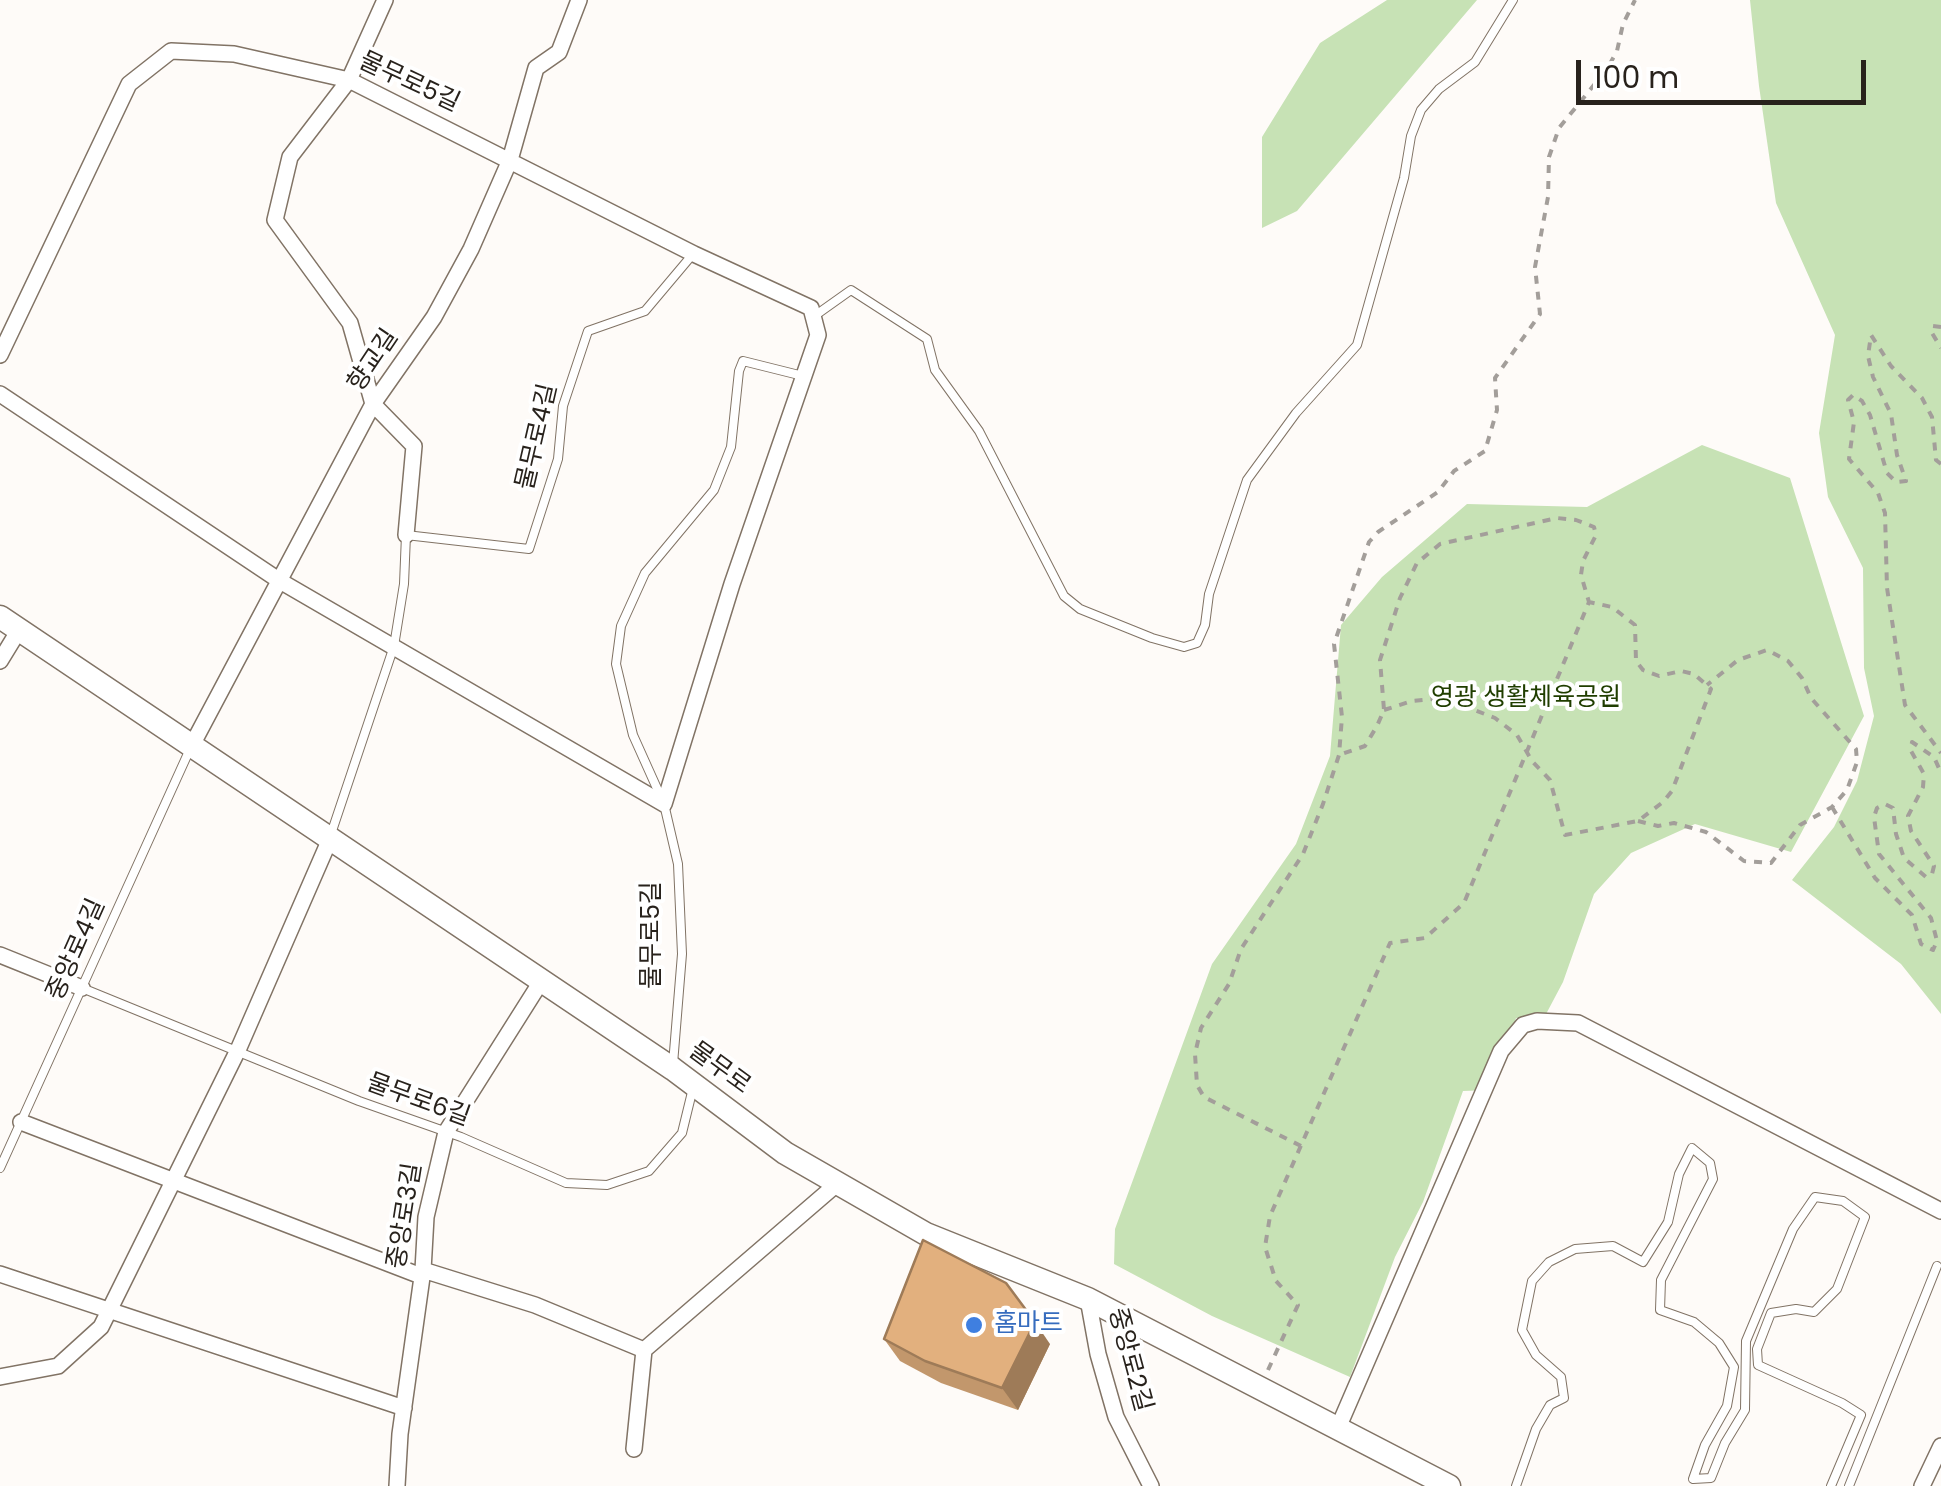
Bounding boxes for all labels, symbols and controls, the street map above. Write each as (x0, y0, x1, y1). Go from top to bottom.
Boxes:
scale bar (1581, 40, 1871, 102)
street label: 물무로5길 (354, 47, 464, 119)
text: 100 m (1593, 56, 1679, 99)
street label: 향교길 (342, 324, 406, 398)
street label: 물무로4길 (511, 381, 565, 493)
park label: 영광 생활체육공원 (1431, 684, 1621, 714)
street label: 물무로5길 (638, 881, 668, 989)
street label: 중앙로4길 (41, 895, 113, 1005)
street label: 물무로 (682, 1037, 756, 1101)
street label: 물무로6길 (362, 1068, 474, 1134)
street label: 중앙로3길 (383, 1161, 429, 1271)
street label: 중앙로2길 (1101, 1305, 1157, 1415)
place label: 홈마트 (994, 1310, 1063, 1340)
marker: 홈마트 (963, 1314, 985, 1336)

